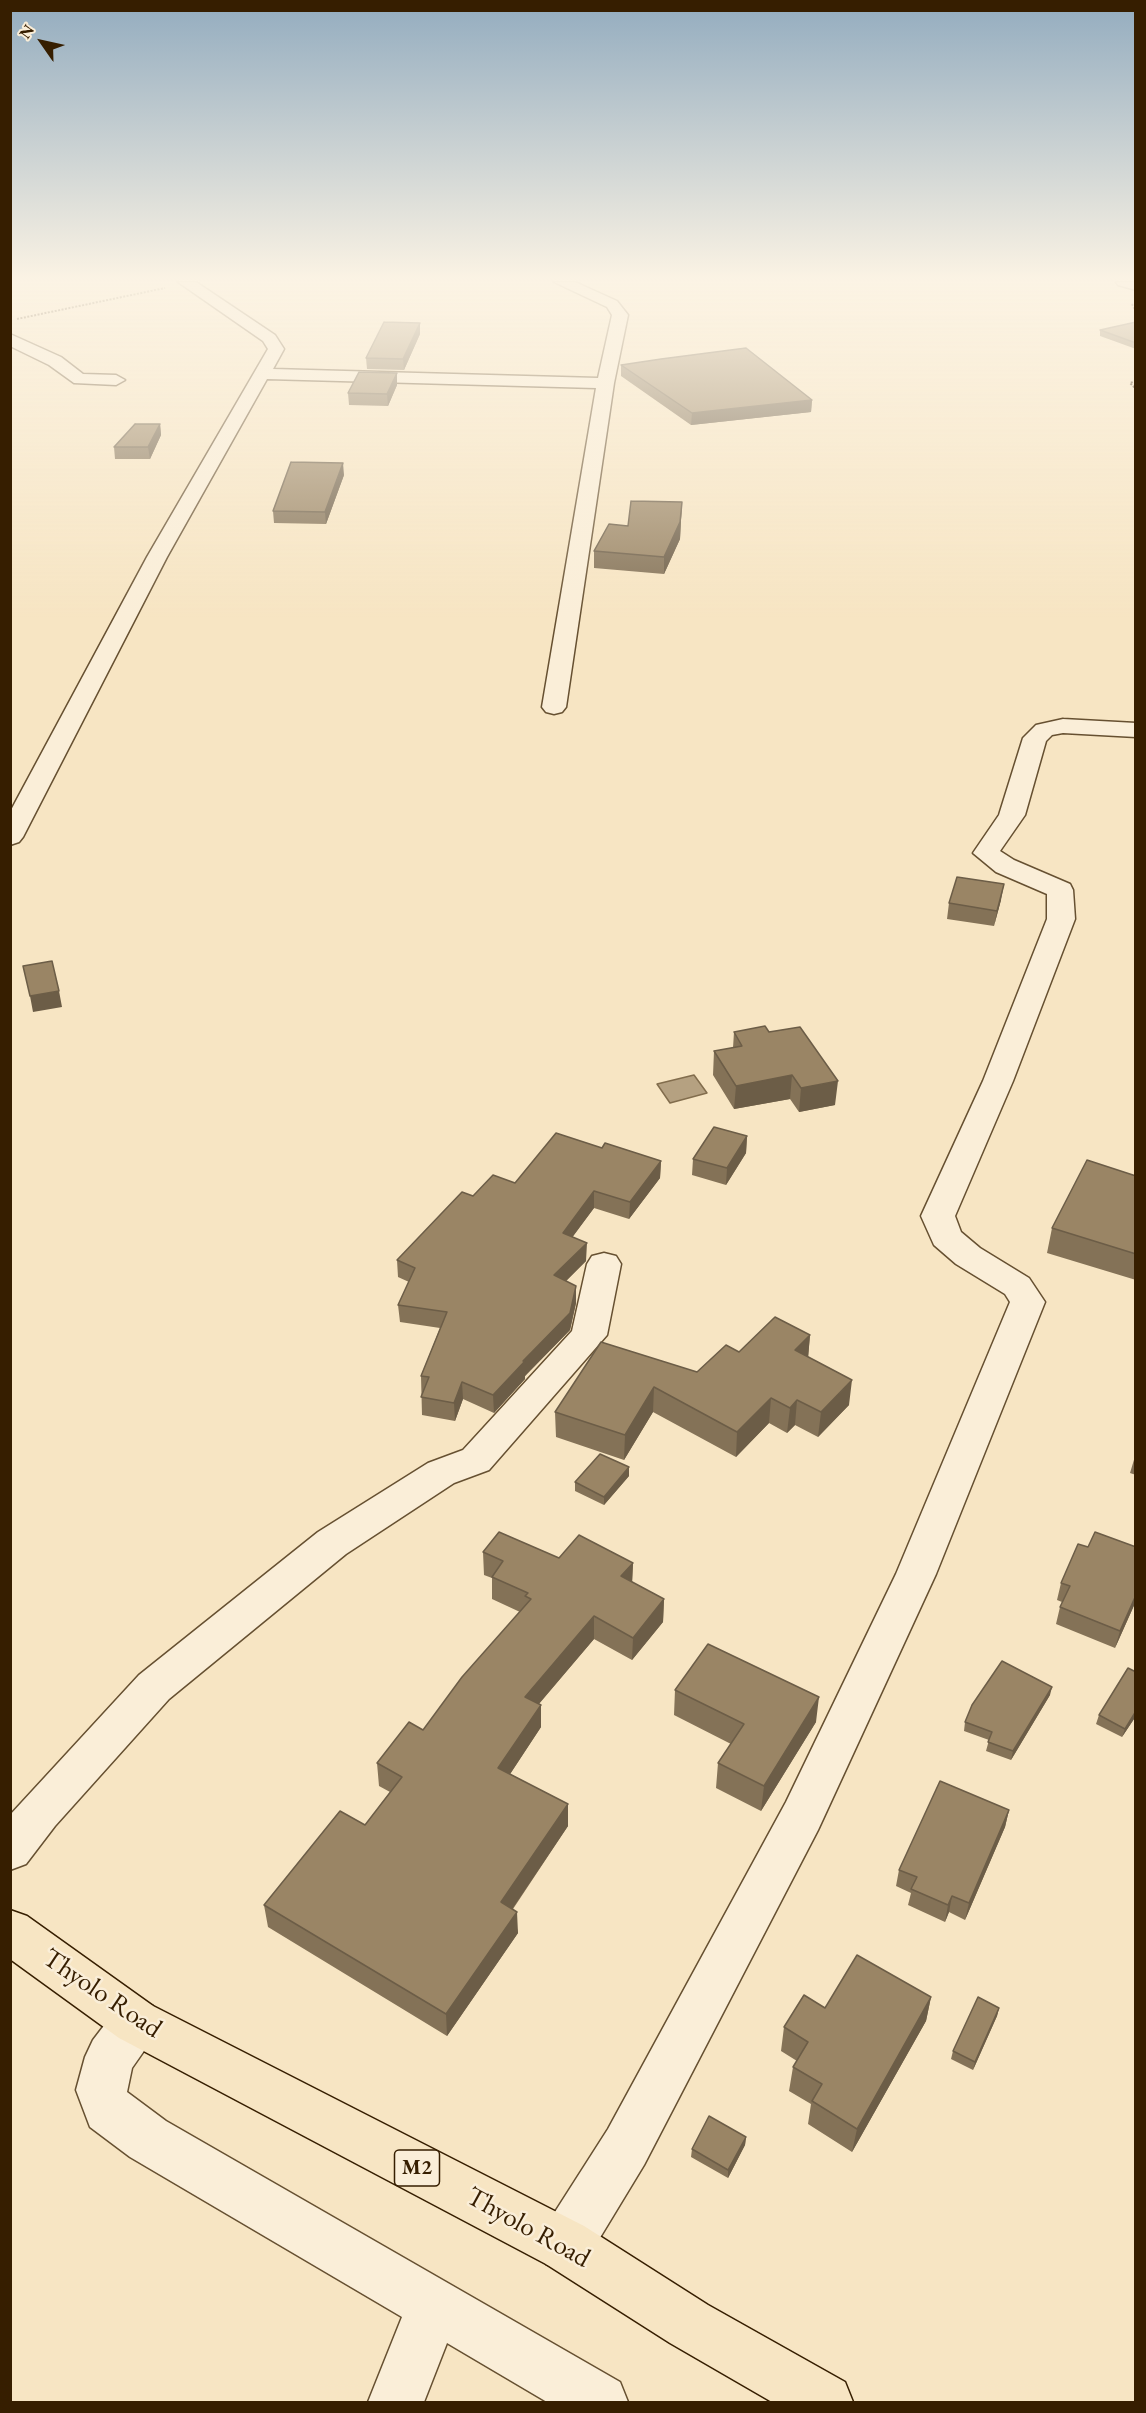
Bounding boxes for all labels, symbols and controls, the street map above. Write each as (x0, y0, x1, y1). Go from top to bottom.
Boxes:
north arrow (12, 12, 72, 72)
text: N (14, 20, 39, 43)
street label: Thyolo Road (36, 1942, 168, 2046)
road number: M2 (394, 2150, 440, 2186)
street label: Thyolo Road (460, 2181, 596, 2275)

